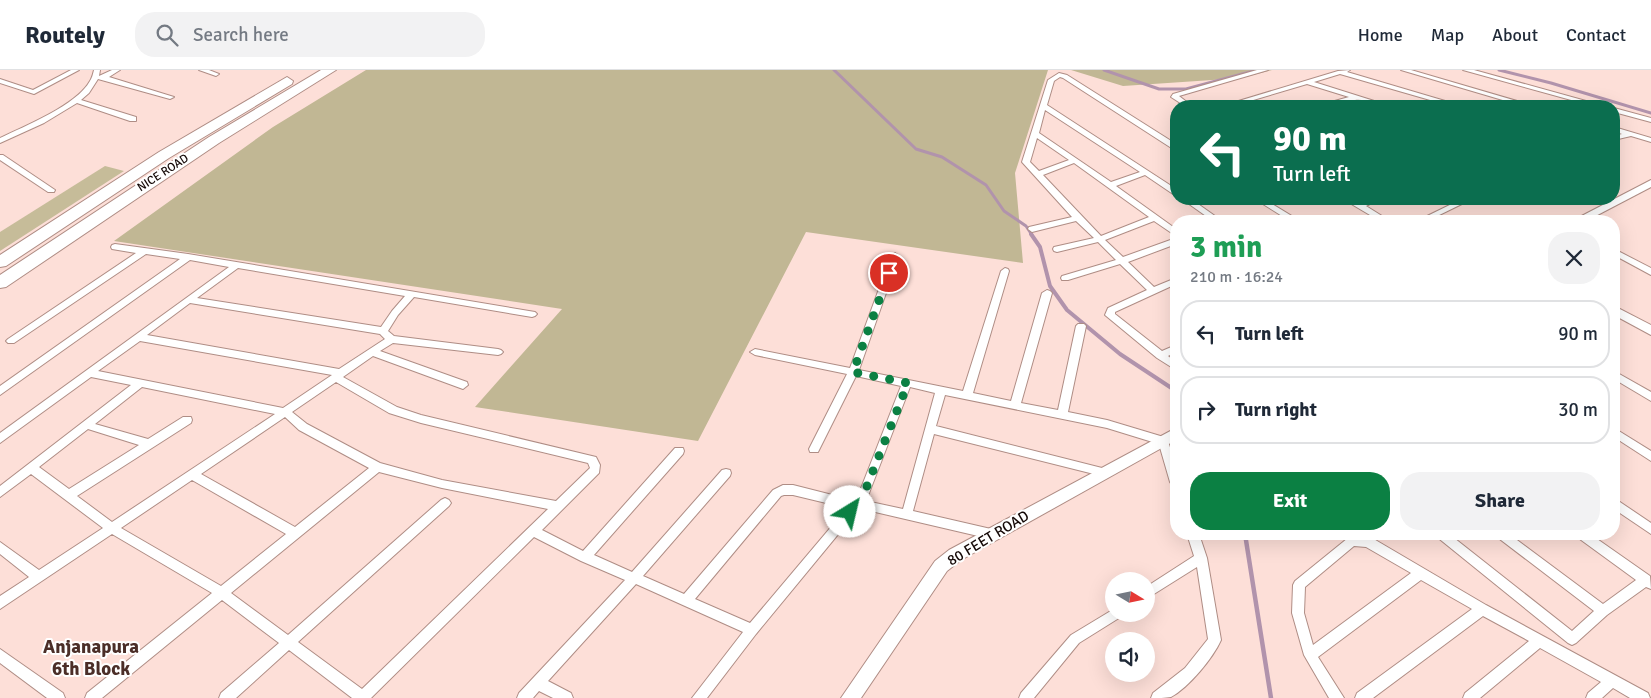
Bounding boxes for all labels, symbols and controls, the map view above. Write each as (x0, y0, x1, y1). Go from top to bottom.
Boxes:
search box (135, 12, 485, 57)
text: Routely (25, 20, 105, 50)
icon: search (153, 21, 181, 49)
text: Search here (193, 23, 289, 47)
text: Home (1358, 24, 1403, 46)
text: Map (1431, 24, 1464, 46)
text: About (1492, 24, 1538, 46)
text: Contact (1566, 24, 1626, 46)
text: 90 m (1273, 117, 1347, 160)
icon: left (1190, 120, 1255, 185)
street label: NICE ROAD (134, 151, 192, 195)
text: Turn left (1273, 160, 1351, 187)
text: 3 min (1190, 229, 1262, 266)
button: close (1548, 232, 1600, 284)
pin (868, 252, 910, 294)
icon: arrive (875, 259, 903, 287)
text: 210 m · 16:24 (1190, 267, 1283, 287)
icon: left (1192, 320, 1220, 348)
text: Turn left (1235, 322, 1304, 346)
text: 90 m (1558, 322, 1598, 346)
icon: right (1192, 396, 1220, 424)
text: Turn right (1235, 398, 1317, 422)
text: 30 m (1558, 398, 1598, 422)
button: Exit (1190, 472, 1390, 530)
button: Share (1400, 472, 1600, 530)
position arrow (823, 485, 875, 537)
street label: 80 FEET ROAD (944, 507, 1032, 569)
north arrow (1105, 572, 1155, 622)
map controls (1105, 572, 1155, 682)
button: sound (1105, 632, 1155, 682)
district label: Anjanapura 6th Block (43, 635, 139, 681)

